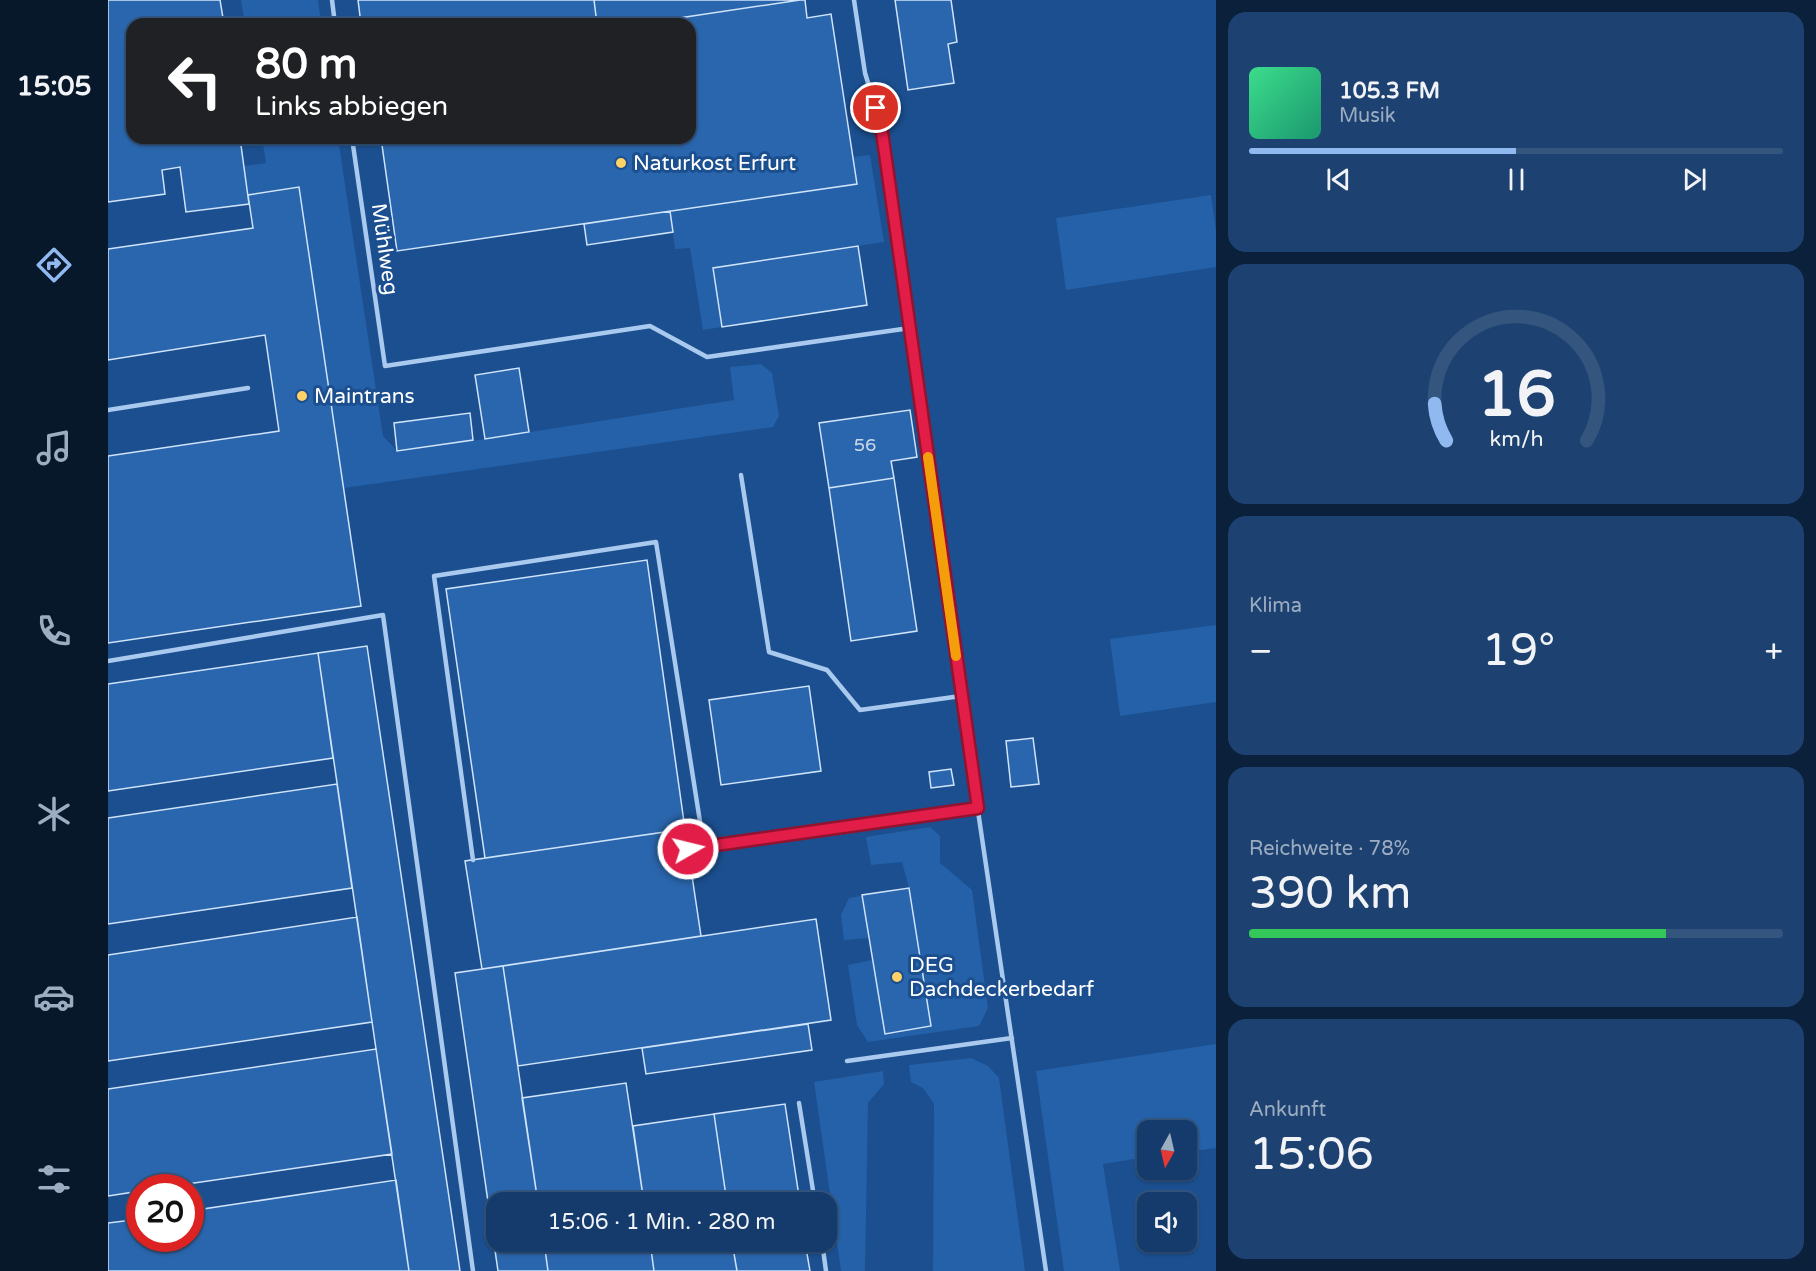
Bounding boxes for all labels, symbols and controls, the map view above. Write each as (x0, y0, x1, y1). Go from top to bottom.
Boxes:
text: 80 m (255, 39, 357, 90)
icon: left (156, 42, 234, 120)
text: 15:05 (17, 70, 91, 103)
text: 105.3 FM (1339, 78, 1440, 104)
pin (850, 82, 901, 133)
text: Links abbiegen (255, 90, 448, 123)
icon: arrive (859, 91, 892, 124)
text: Musik (1339, 104, 1396, 128)
place label: Naturkost Erfurt (633, 151, 796, 176)
marker: Naturkost Erfurt (614, 156, 628, 170)
icon: previous (1322, 163, 1355, 196)
icon: pause (1500, 163, 1533, 196)
icon: next (1678, 163, 1711, 196)
street label: Mühlweg (366, 202, 403, 297)
icon: directions (33, 244, 75, 286)
text: 16 (1477, 358, 1555, 433)
place label: Maintrans (314, 384, 415, 409)
marker: Maintrans (295, 389, 309, 403)
text: km/h (1489, 426, 1543, 452)
icon: music (33, 427, 75, 469)
house number: 56 (854, 434, 876, 456)
text: Klima (1249, 594, 1302, 618)
icon: phone (33, 610, 75, 652)
text: 19° (1482, 624, 1555, 678)
text: − (1249, 632, 1273, 671)
text: + (1764, 632, 1783, 671)
icon: climate (33, 793, 75, 835)
position arrow (656, 817, 720, 881)
text: Reichweite · 78% (1249, 837, 1410, 861)
text: 390 km (1249, 867, 1411, 921)
place label: DEG Dachdeckerbedarf (909, 953, 1094, 1002)
marker: DEG Dachdeckerbedarf (890, 970, 904, 984)
icon: car (33, 976, 75, 1018)
text: Ankunft (1249, 1098, 1326, 1122)
north arrow (1137, 1120, 1197, 1180)
map controls (1137, 1120, 1197, 1252)
text: 15:06 (1249, 1128, 1374, 1182)
icon: filters (33, 1158, 75, 1200)
speed limit sign: 20 (126, 1174, 204, 1252)
button: sound (1137, 1192, 1197, 1252)
text: 15:06 · 1 Min. · 280 m (548, 1209, 775, 1235)

